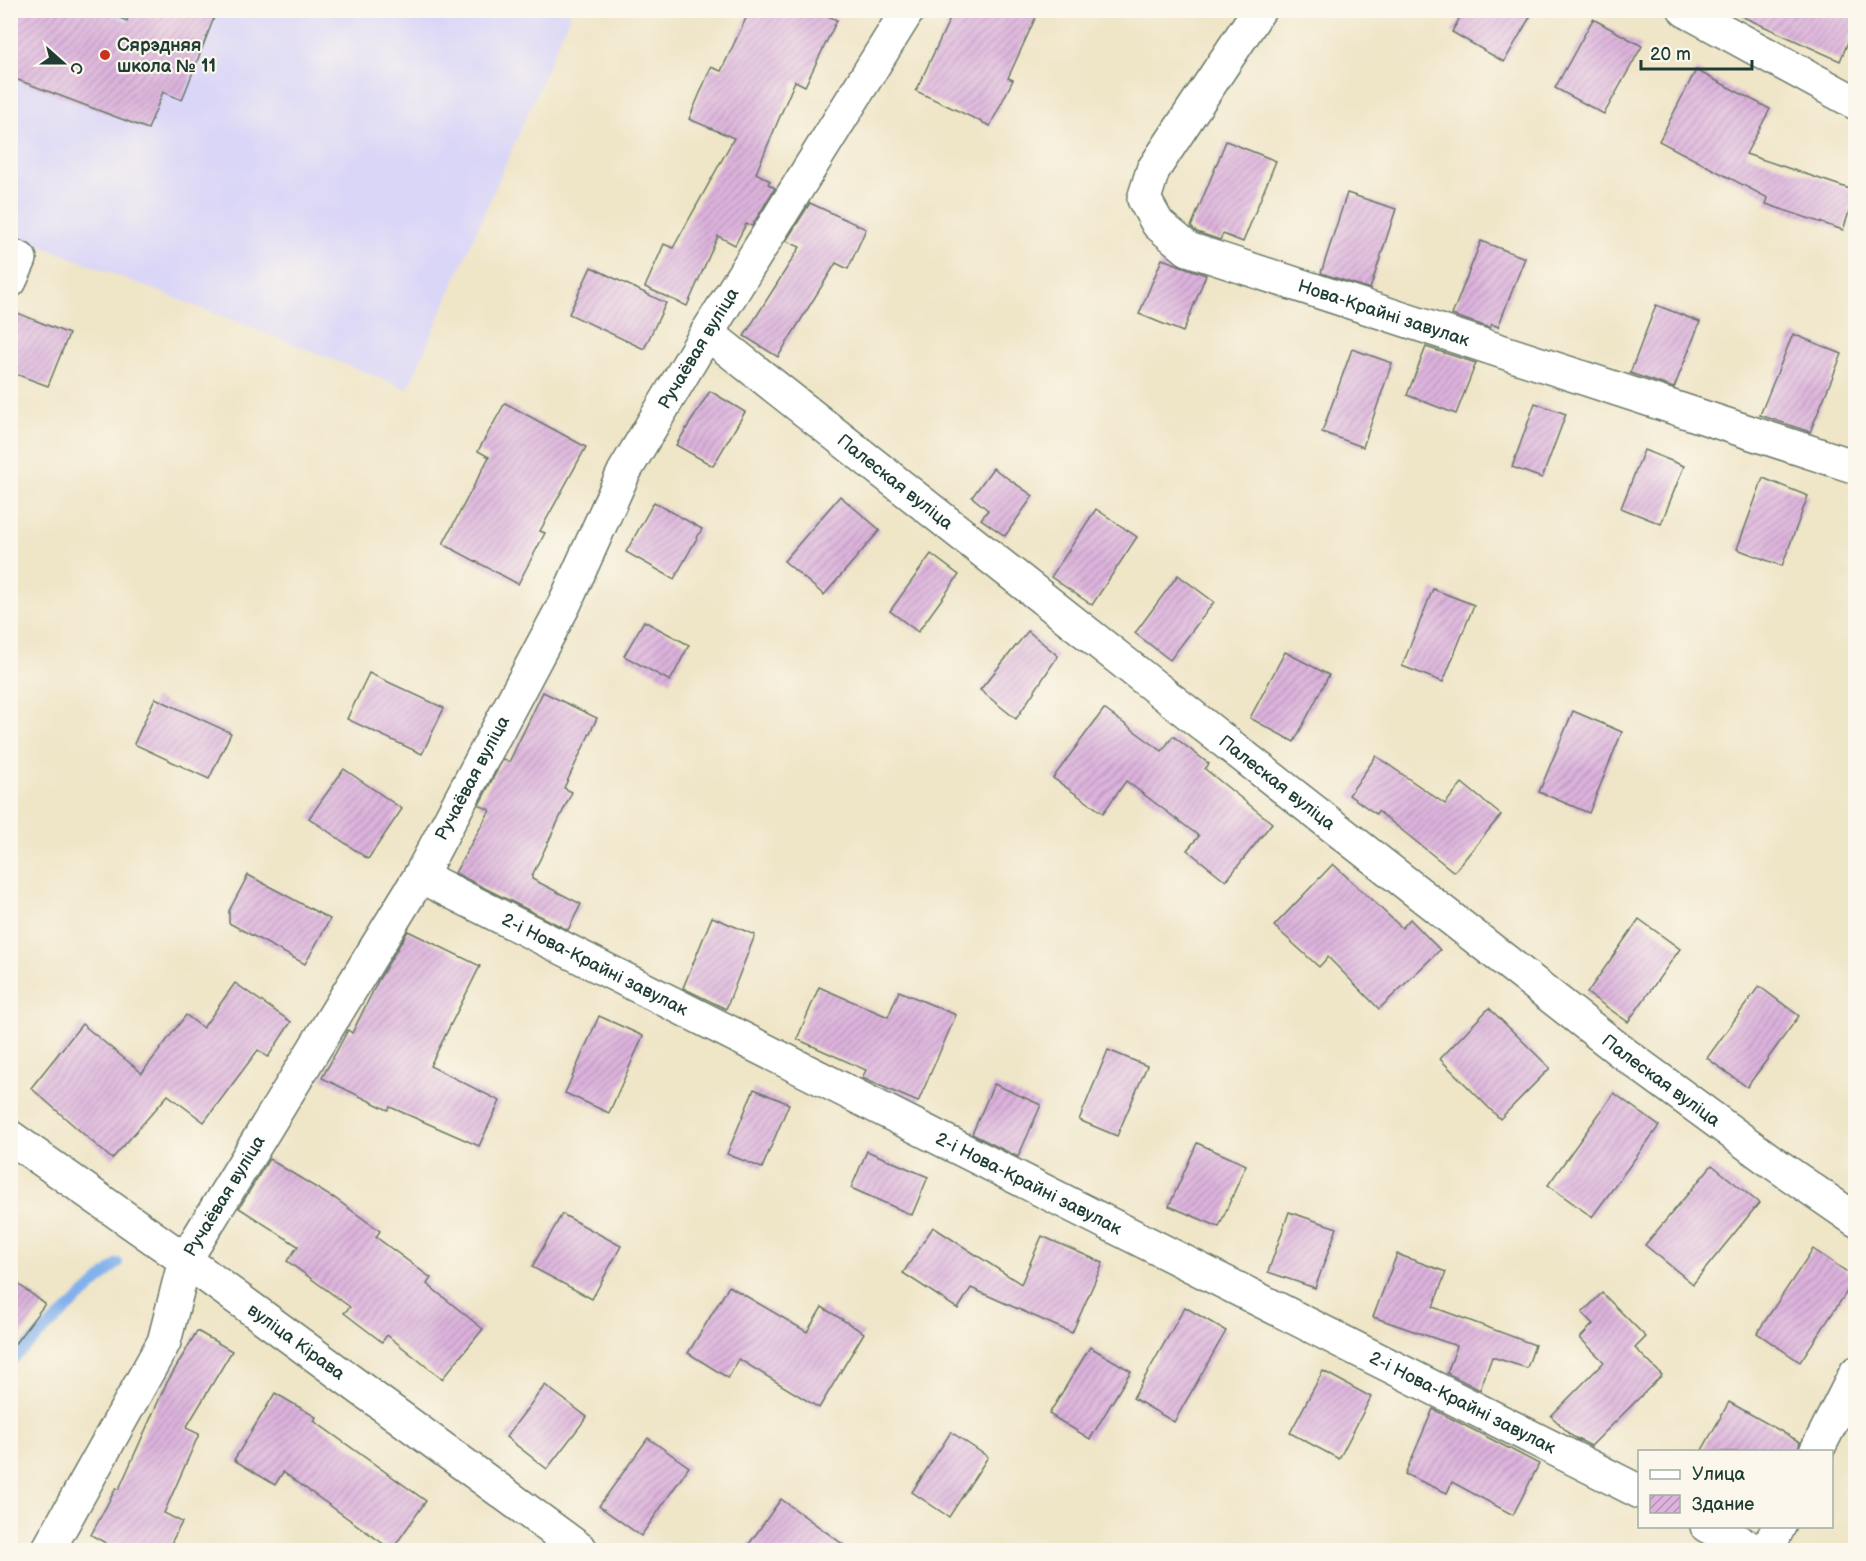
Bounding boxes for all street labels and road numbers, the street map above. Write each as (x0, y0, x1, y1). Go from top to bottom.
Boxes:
street label: Нова-Крайні завулак (1295, 275, 1473, 351)
street label: Ручаёвая вуліца (653, 284, 743, 413)
street label: Палеская вуліца (833, 430, 958, 534)
street label: Ручаёвая вуліца (430, 712, 514, 844)
street label: Палеская вуліца (1215, 731, 1340, 835)
street label: 2-і Нова-Крайні завулак (498, 909, 692, 1020)
street label: Палеская вуліца (1598, 1030, 1725, 1131)
street label: 2-і Нова-Крайні завулак (932, 1128, 1126, 1239)
street label: Ручаёвая вуліца (179, 1131, 269, 1260)
street label: вуліца Кірава (244, 1299, 349, 1384)
street label: 2-і Нова-Крайні завулак (1366, 1347, 1560, 1458)

